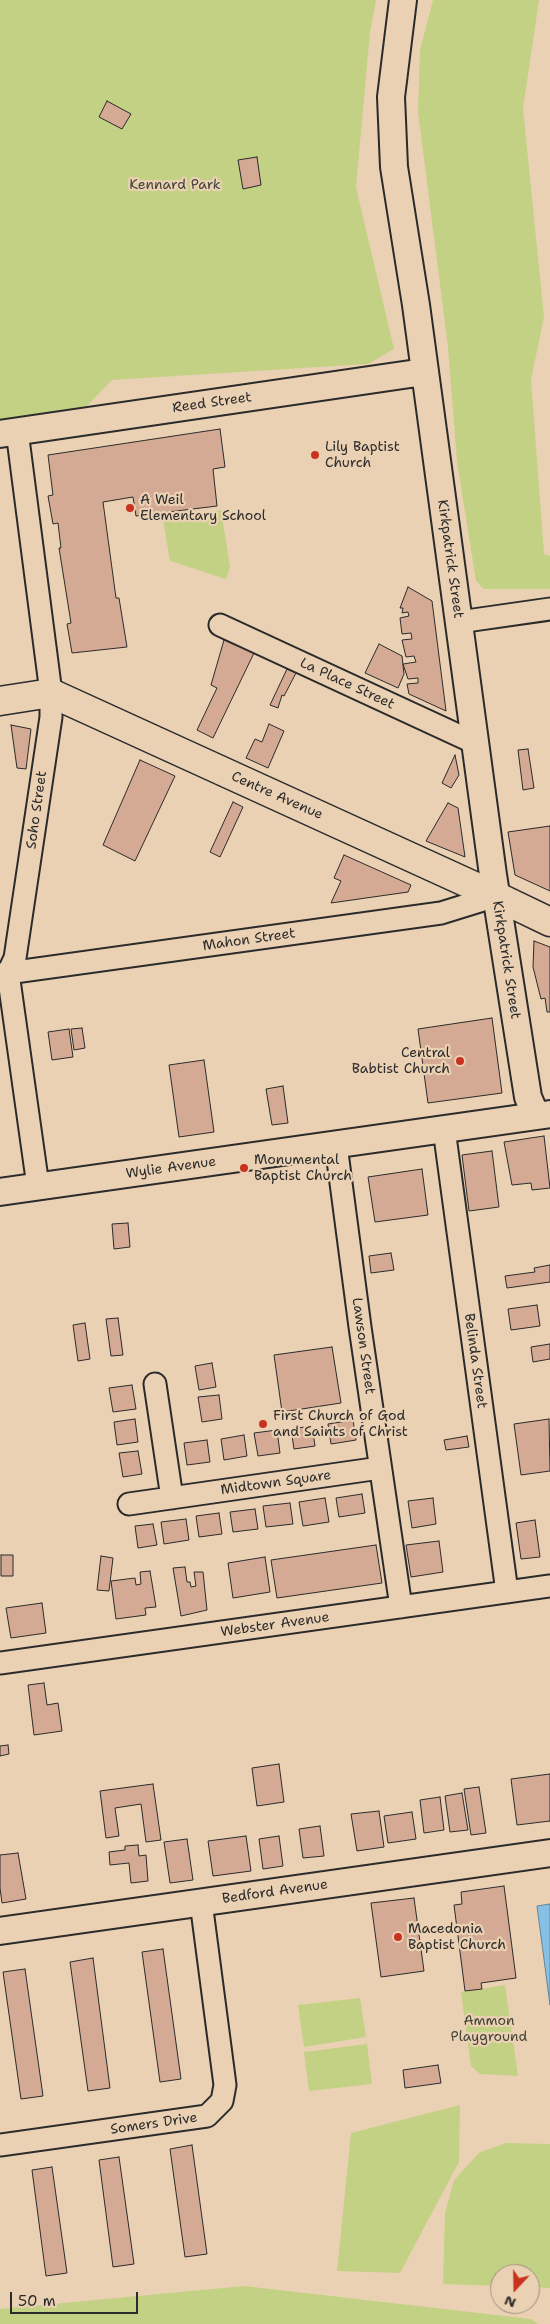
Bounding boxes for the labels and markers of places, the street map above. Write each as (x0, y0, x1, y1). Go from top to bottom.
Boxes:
place label: Lily Baptist Church (325, 439, 400, 472)
marker: Lily Baptist Church (309, 449, 321, 461)
place label: A Weil Elementary School (140, 492, 266, 524)
marker: A Weil Elementary School (124, 502, 136, 514)
place label: Central Babtist Church (352, 1045, 450, 1078)
marker: Central Babtist Church (454, 1055, 466, 1067)
place label: Monumental Baptist Church (254, 1152, 352, 1184)
marker: Monumental Baptist Church (238, 1162, 250, 1174)
place label: First Church of God and Saints of Christ (273, 1408, 408, 1440)
marker: First Church of God and Saints of Christ (257, 1418, 269, 1430)
place label: Macedonia Baptist Church (408, 1921, 506, 1954)
marker: Macedonia Baptist Church (392, 1931, 404, 1943)

